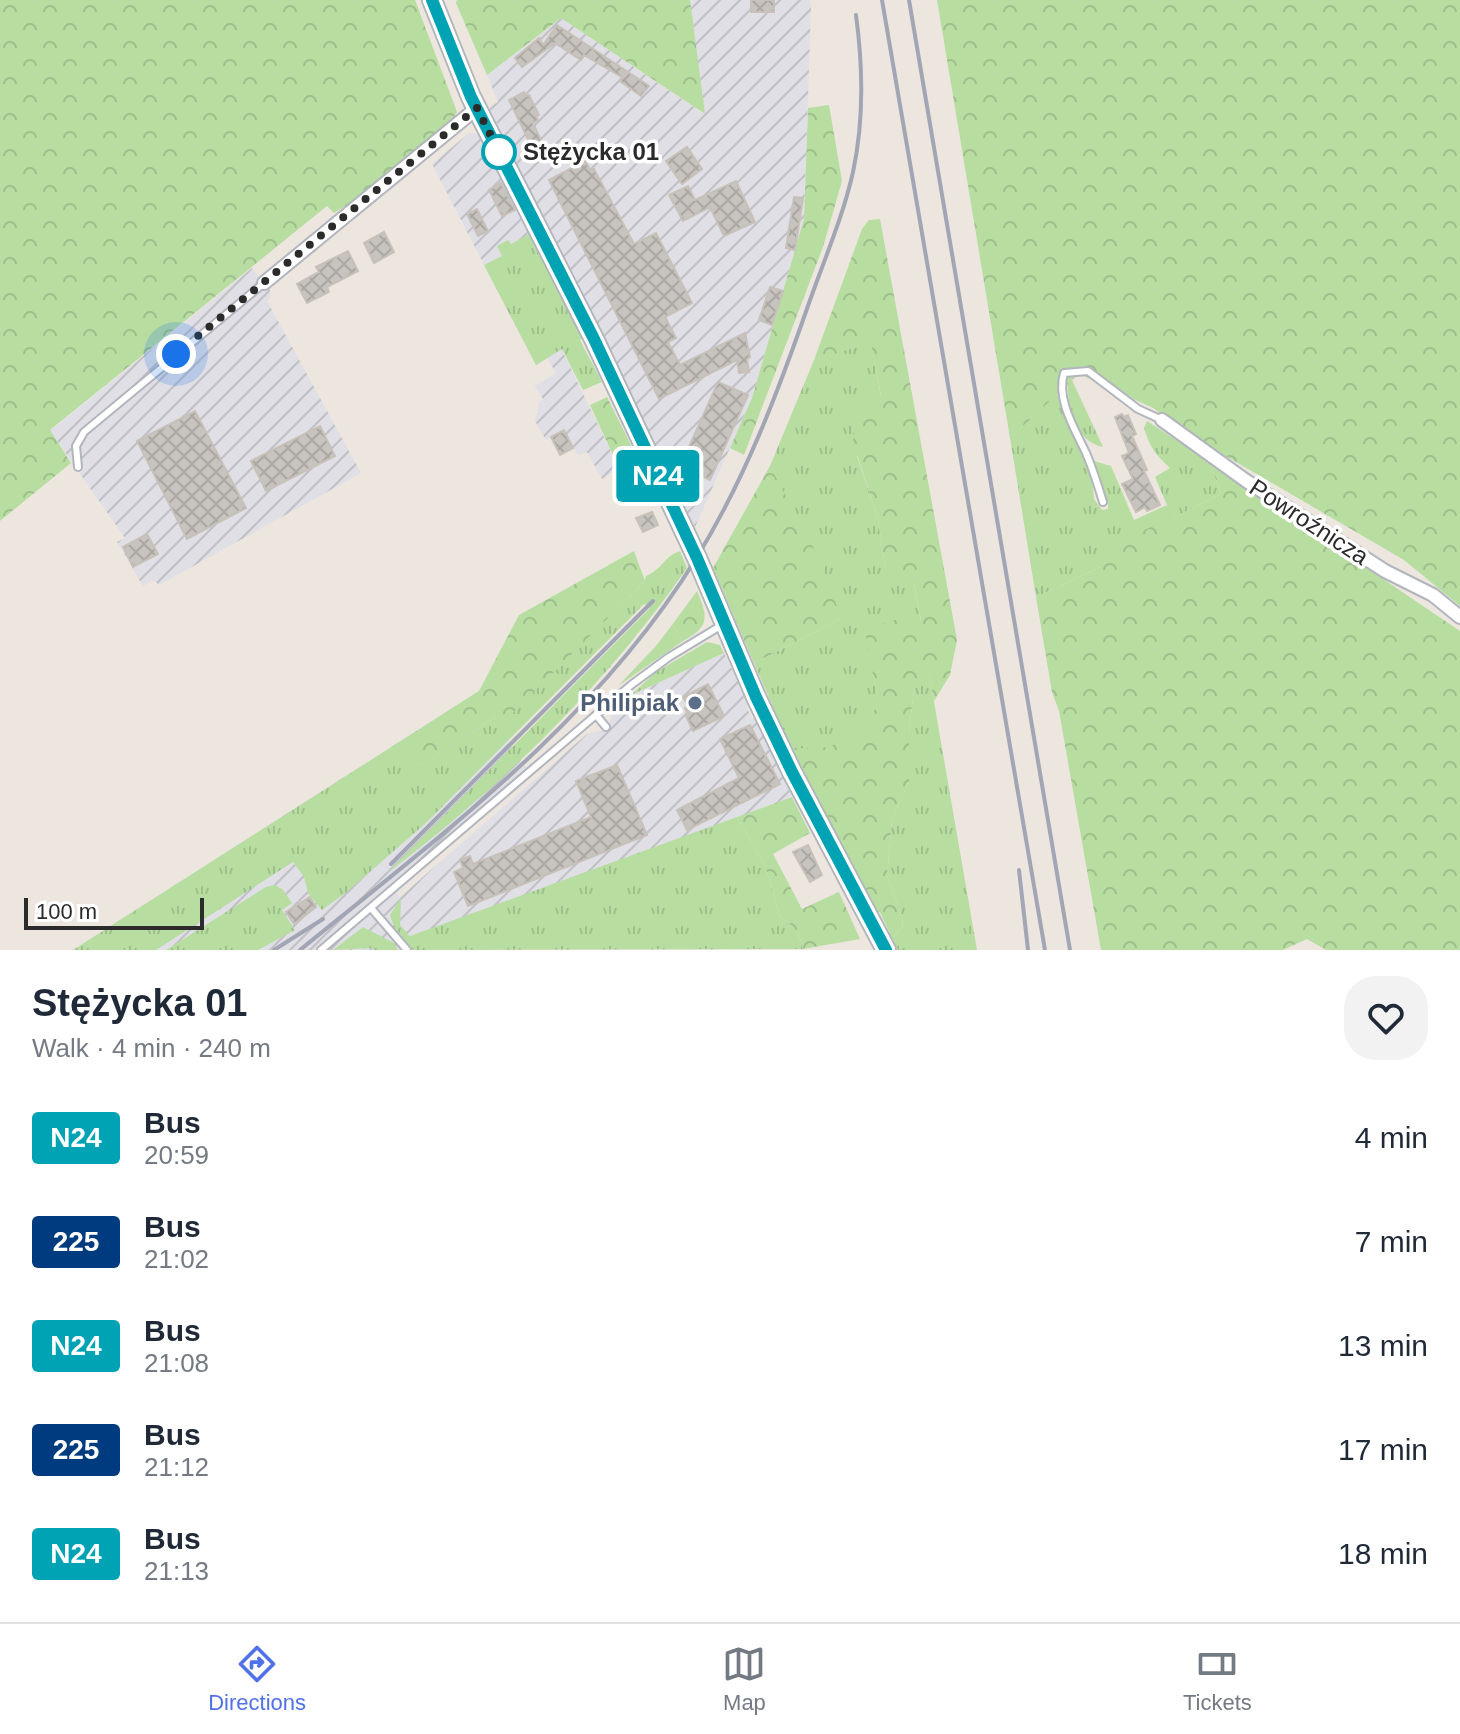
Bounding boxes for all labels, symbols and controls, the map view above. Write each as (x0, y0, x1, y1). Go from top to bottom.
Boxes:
marker: Stężycka 01 (482, 135, 516, 169)
place label: Stężycka 01 (523, 138, 659, 165)
your location (156, 334, 196, 374)
line badge: N24 (612, 450, 704, 502)
text: N24 (632, 460, 684, 491)
street label: Powroźnicza (1245, 473, 1374, 570)
place label: Philipiak (580, 689, 680, 716)
marker: Philipiak (686, 694, 704, 712)
scale bar (24, 894, 204, 930)
text: 100 m (36, 899, 97, 924)
button: heart (1344, 976, 1428, 1060)
text: Stężycka 01 (32, 982, 248, 1024)
text: Walk · 4 min · 240 m (32, 1033, 271, 1063)
text: Bus (144, 1106, 201, 1139)
text: 4 min (1355, 1121, 1428, 1154)
text: N24 (50, 1122, 102, 1153)
text: 20:59 (144, 1140, 209, 1170)
text: Bus (144, 1210, 201, 1243)
text: 7 min (1355, 1225, 1428, 1258)
text: 225 (53, 1226, 99, 1257)
text: 21:02 (144, 1244, 209, 1274)
text: Bus (144, 1314, 201, 1347)
text: 13 min (1338, 1329, 1428, 1362)
text: N24 (50, 1330, 102, 1361)
text: 21:08 (144, 1348, 209, 1378)
text: Bus (144, 1418, 201, 1451)
text: 17 min (1338, 1433, 1428, 1466)
text: 225 (53, 1434, 99, 1465)
text: 21:12 (144, 1452, 209, 1482)
text: Bus (144, 1522, 201, 1555)
text: 18 min (1338, 1537, 1428, 1570)
text: N24 (50, 1538, 102, 1569)
text: 21:13 (144, 1556, 209, 1586)
tab: Directions (208, 1642, 306, 1716)
tab: Map (722, 1642, 766, 1716)
tab: Tickets (1183, 1642, 1252, 1716)

